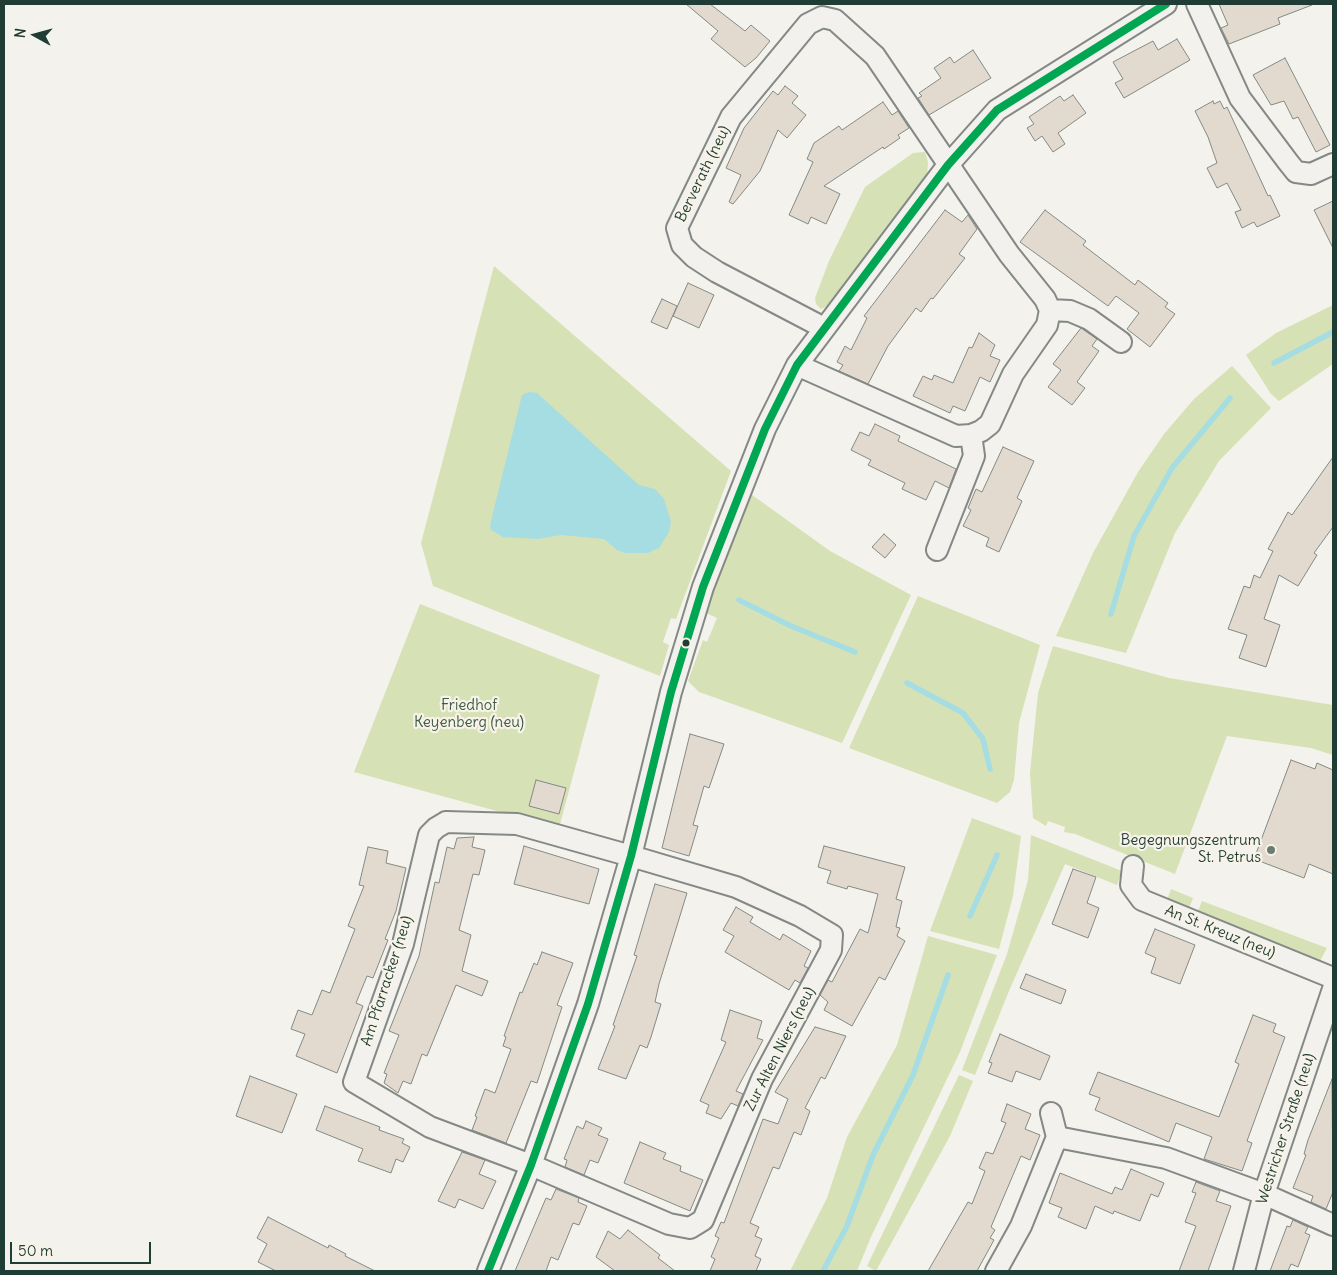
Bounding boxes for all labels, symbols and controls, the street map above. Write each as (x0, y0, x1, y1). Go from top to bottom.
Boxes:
north arrow (10, 10, 60, 60)
text: N (11, 27, 30, 39)
street label: Berverath (neu) (672, 123, 734, 225)
unlabelled marker (681, 638, 691, 648)
park label: Friedhof Keyenberg (neu) (414, 697, 524, 732)
place label: Begegnungszentrum St. Petrus (1120, 832, 1261, 867)
marker: Begegnungszentrum St. Petrus (1265, 844, 1277, 856)
street label: An St. Kreuz (neu) (1162, 902, 1278, 962)
street label: Am Pfarracker (neu) (357, 914, 417, 1048)
street label: Zur Alten Niers (neu) (741, 984, 819, 1114)
street label: Westricher Straße (neu) (1253, 1051, 1319, 1207)
scale bar (12, 1232, 154, 1264)
text: 50 m (18, 1241, 53, 1260)

